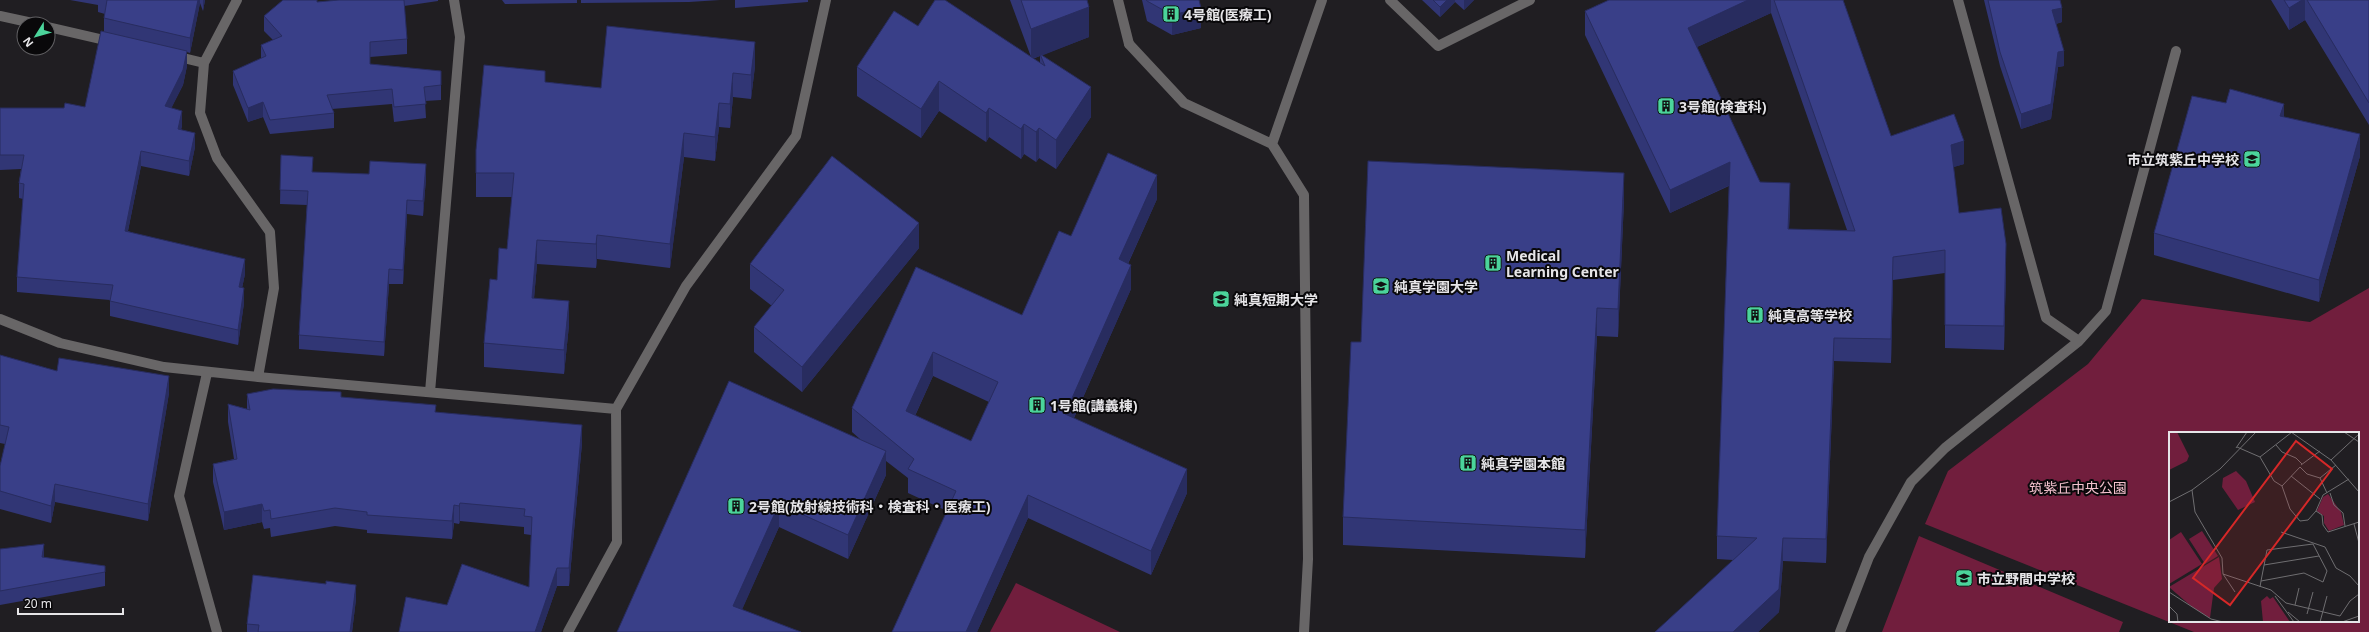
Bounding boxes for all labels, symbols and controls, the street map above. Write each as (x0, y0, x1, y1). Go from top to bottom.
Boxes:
building icon: 4号館(医療工) (1161, 4, 1181, 24)
place label: 4号館(医療工) (1184, 5, 1272, 24)
north arrow (16, 16, 56, 56)
text: N (19, 34, 36, 50)
building icon: 3号館(検査科) (1656, 96, 1676, 116)
place label: 3号館(検査科) (1679, 97, 1767, 116)
school or university icon: 市立筑紫丘中学校 (2242, 149, 2262, 169)
place label: 市立筑紫丘中学校 (2127, 150, 2239, 169)
place label: Medical Learning Center (1506, 246, 1620, 281)
building icon: Medical Learning Center (1483, 253, 1503, 273)
school or university icon: 純真学園大学 (1371, 276, 1391, 296)
place label: 純真学園大学 (1394, 277, 1478, 296)
school or university icon: 純真短期大学 (1211, 289, 1231, 309)
place label: 純真短期大学 (1234, 290, 1318, 309)
building icon: 純真高等学校 (1745, 305, 1765, 325)
place label: 純真高等学校 (1768, 306, 1852, 325)
building icon: 1号館(講義棟) (1027, 395, 1047, 415)
place label: 1号館(講義棟) (1050, 396, 1138, 415)
inset map (2169, 432, 2359, 622)
building icon: 純真学園本館 (1458, 453, 1478, 473)
place label: 純真学園本館 (1481, 454, 1565, 473)
park label: 筑紫丘中央公園 (2029, 478, 2127, 497)
building icon: 2号館(放射線技術科・検査科・医療工) (726, 496, 746, 516)
place label: 2号館(放射線技術科・検査科・医療工) (749, 497, 991, 516)
school or university icon: 市立野間中学校 (1954, 568, 1974, 588)
place label: 市立野間中学校 (1977, 569, 2075, 588)
scale bar (18, 590, 123, 616)
text: 20 m (24, 595, 52, 612)

